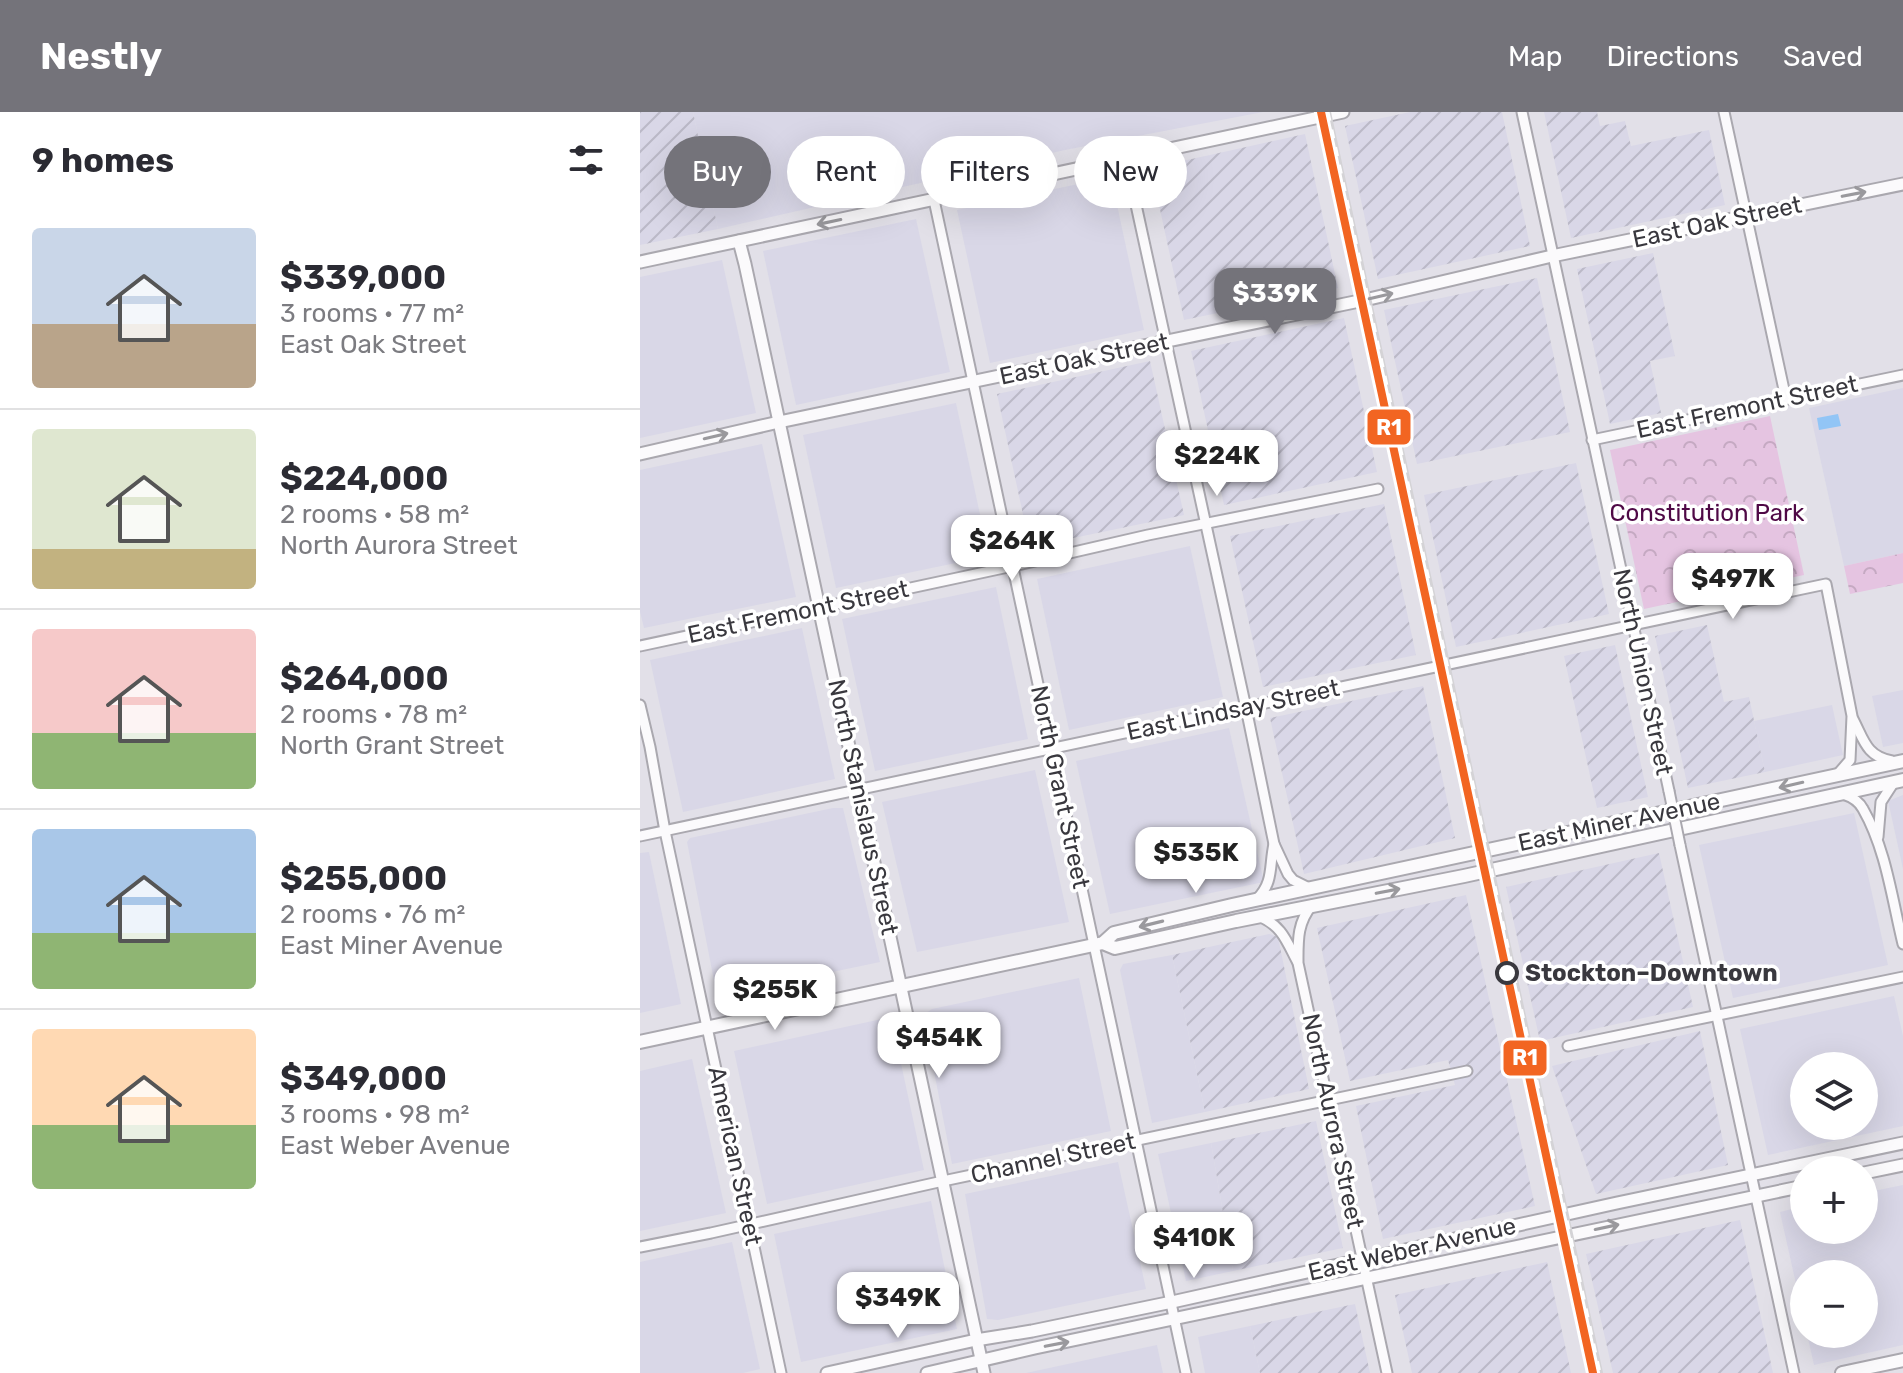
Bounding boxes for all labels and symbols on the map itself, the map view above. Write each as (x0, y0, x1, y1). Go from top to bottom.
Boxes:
one-way arrow (1841, 186, 1867, 201)
street label: East Oak Street (1630, 190, 1804, 254)
one-way arrow (816, 216, 842, 231)
pin: $339K (1219, 268, 1331, 336)
one-way arrow (1368, 288, 1394, 303)
street label: East Oak Street (997, 327, 1171, 391)
street label: East Fremont Street (1634, 370, 1860, 444)
line badge: R1 (1366, 408, 1412, 446)
text: R1 (1376, 414, 1402, 441)
one-way arrow (703, 428, 728, 443)
pin: $224K (1161, 430, 1273, 498)
park label: Constitution Park (1610, 499, 1805, 527)
pin: $264K (956, 515, 1068, 583)
pin: $497K (1677, 553, 1789, 621)
street label: North Union Street (1607, 566, 1679, 778)
street label: East Fremont Street (685, 575, 911, 649)
street label: East Lindsay Street (1124, 674, 1342, 746)
street label: North Stanislaus Street (822, 677, 904, 937)
street label: North Grant Street (1025, 683, 1095, 891)
one-way arrow (1778, 778, 1804, 793)
street label: East Miner Avenue (1515, 787, 1723, 857)
pin: $535K (1140, 827, 1252, 895)
one-way arrow (1375, 882, 1400, 897)
one-way arrow (1139, 918, 1165, 933)
place label: Stockton–Downtown (1525, 959, 1778, 987)
marker: Stockton–Downtown (1496, 962, 1518, 984)
pin: $255K (719, 964, 831, 1032)
street label: North Aurora Street (1297, 1011, 1369, 1231)
pin: $454K (883, 1012, 995, 1080)
line badge: R1 (1502, 1039, 1548, 1077)
text: R1 (1512, 1044, 1538, 1071)
street label: American Street (702, 1064, 768, 1248)
street label: Channel Street (968, 1127, 1138, 1189)
street label: East Weber Avenue (1305, 1211, 1519, 1287)
pin: $410K (1138, 1212, 1250, 1280)
one-way arrow (1594, 1219, 1620, 1234)
pin: $349K (842, 1272, 954, 1340)
one-way arrow (1044, 1336, 1069, 1351)

